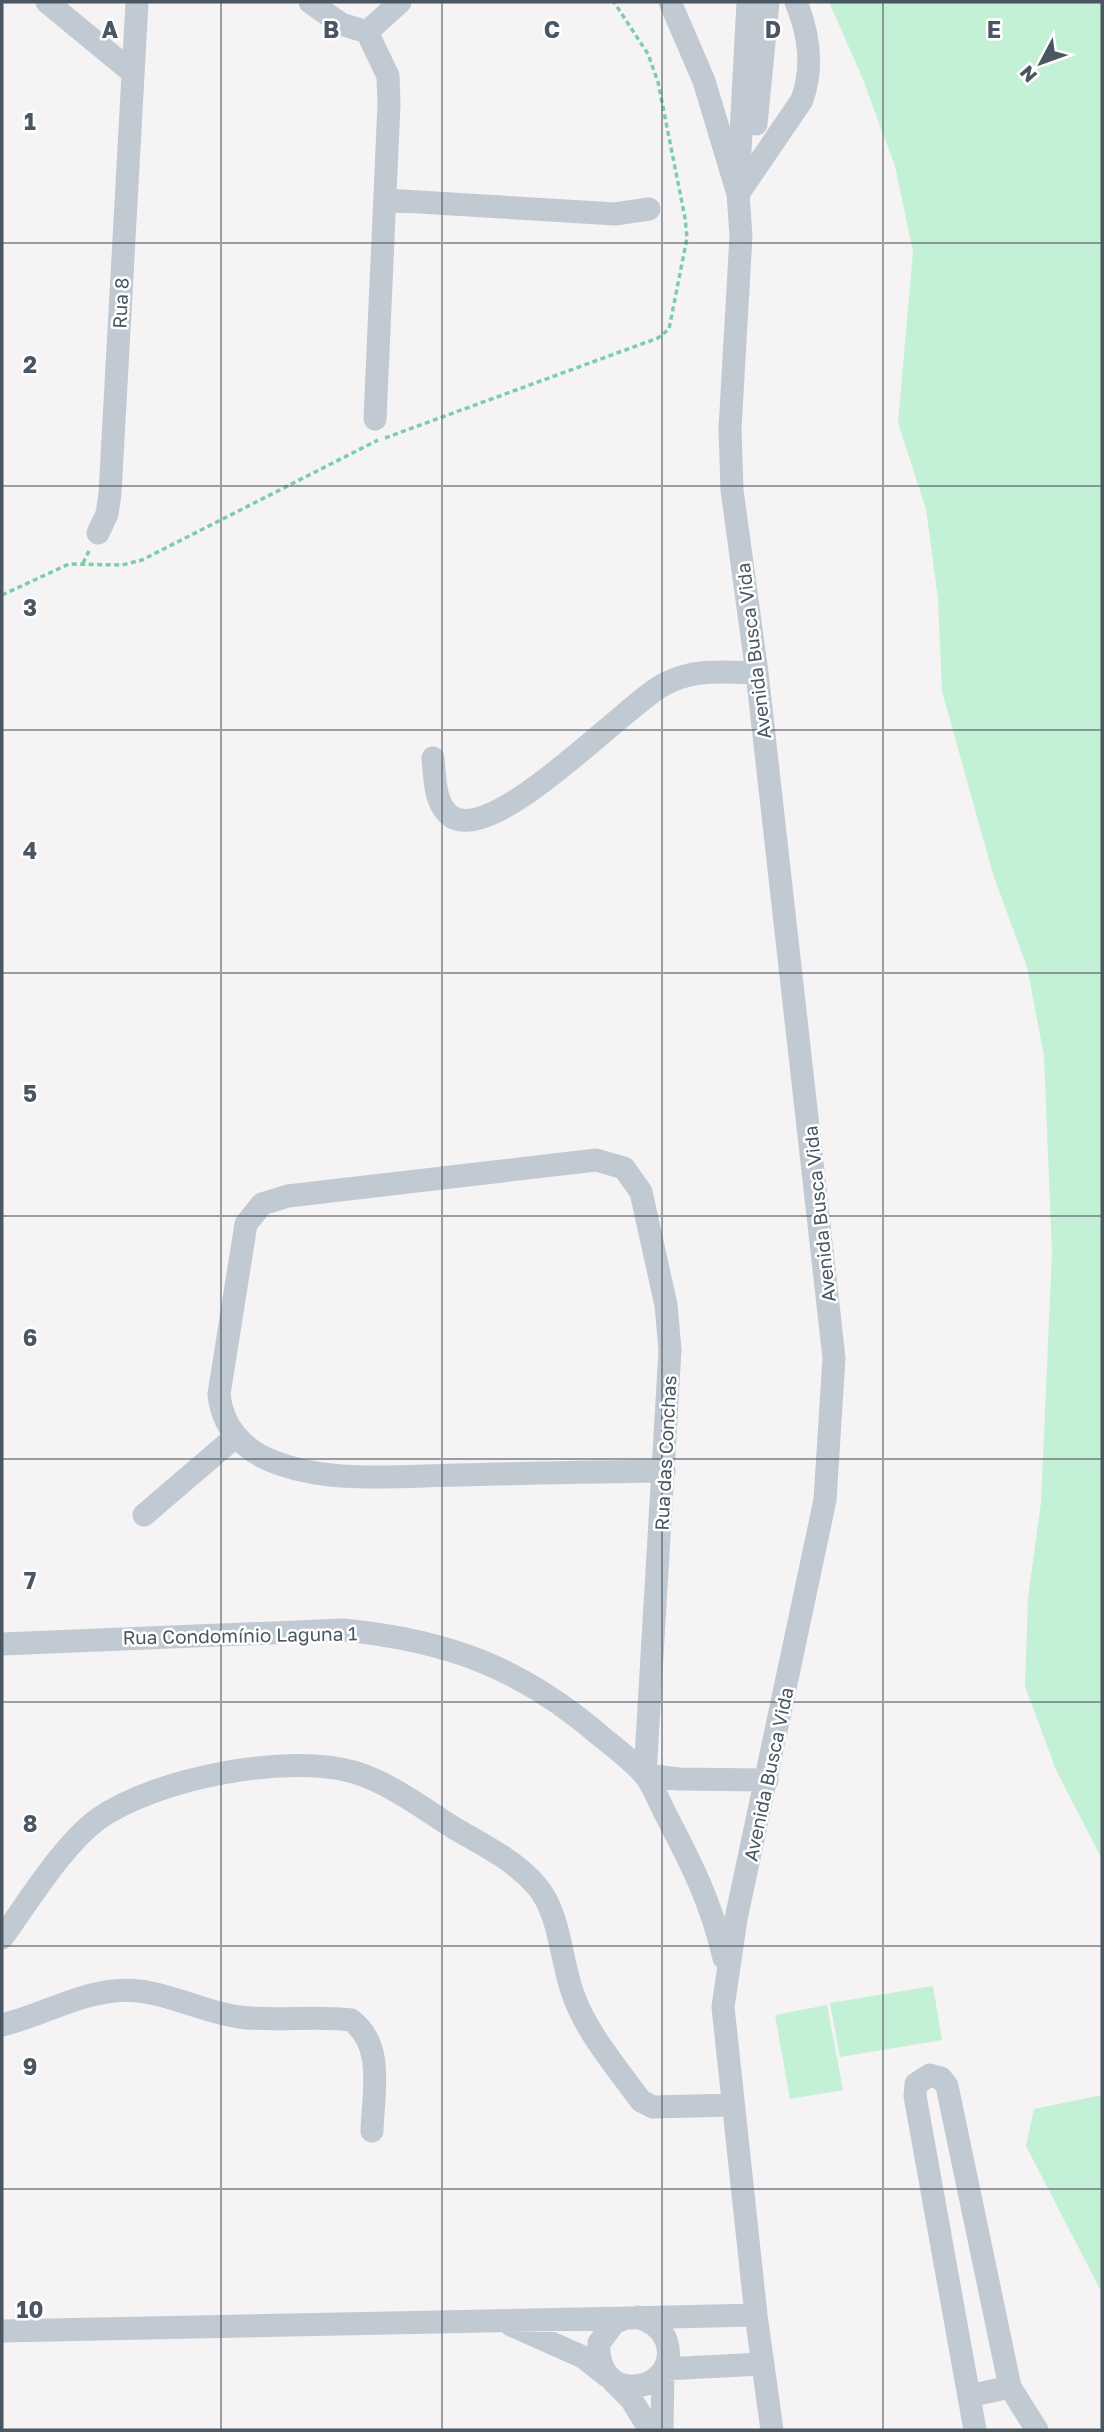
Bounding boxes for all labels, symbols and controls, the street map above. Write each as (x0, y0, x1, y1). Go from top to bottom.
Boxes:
text: A (102, 15, 119, 43)
text: B (323, 15, 339, 43)
text: C (544, 15, 560, 43)
text: D (765, 15, 781, 43)
text: E (987, 15, 1001, 43)
north arrow (1006, 28, 1076, 98)
text: N (1014, 61, 1041, 87)
text: 1 (24, 107, 36, 135)
street label: Rua 8 (107, 277, 133, 329)
text: 2 (23, 350, 37, 378)
street label: Avenida Busca Vida (731, 562, 775, 740)
text: 3 (23, 593, 37, 621)
text: 4 (23, 836, 37, 864)
text: 5 (23, 1079, 37, 1107)
street label: Avenida Busca Vida (798, 1125, 840, 1303)
text: 6 (23, 1323, 37, 1351)
street label: Rua das Conchas (649, 1375, 681, 1531)
text: 7 (24, 1566, 36, 1594)
street label: Rua Condomínio Laguna 1 (122, 1621, 358, 1649)
street label: Avenida Busca Vida (738, 1685, 798, 1863)
text: 8 (23, 1809, 37, 1837)
text: 9 (23, 2052, 37, 2080)
text: 10 (17, 2295, 43, 2323)

